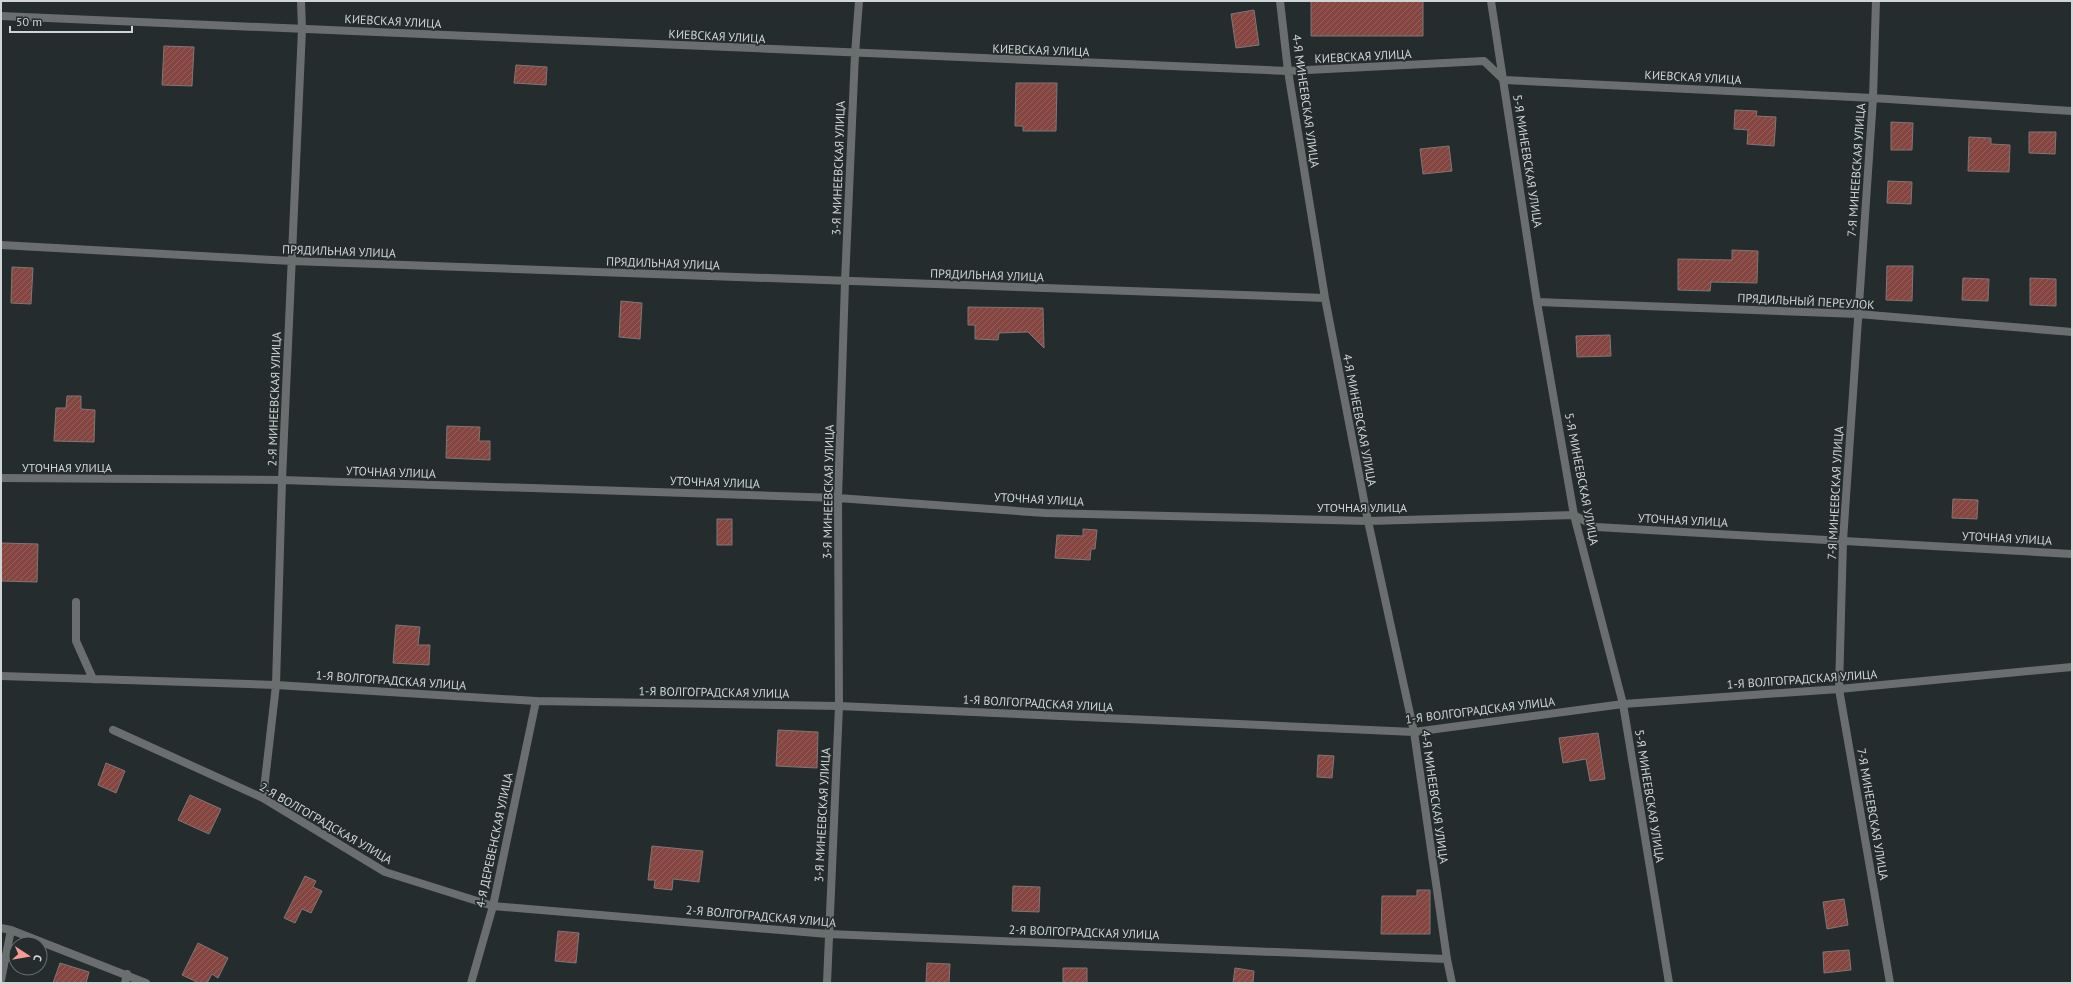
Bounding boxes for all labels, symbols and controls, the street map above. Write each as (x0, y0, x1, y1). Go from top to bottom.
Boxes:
scale bar (10, 8, 132, 34)
street label: КИЕВСКАЯ УЛИЦА (344, 11, 442, 31)
text: 50 m (16, 14, 42, 29)
street label: КИЕВСКАЯ УЛИЦА (668, 26, 766, 46)
street label: 4-Я МИНЕЕВСКАЯ УЛИЦА (1289, 33, 1323, 169)
street label: КИЕВСКАЯ УЛИЦА (992, 41, 1090, 59)
street label: КИЕВСКАЯ УЛИЦА (1314, 46, 1412, 66)
street label: КИЕВСКАЯ УЛИЦА (1644, 67, 1742, 87)
street label: 5-Я МИНЕЕВСКАЯ УЛИЦА (1510, 93, 1546, 229)
street label: 3-Я МИНЕЕВСКАЯ УЛИЦА (828, 100, 848, 236)
street label: 7-Я МИНЕЕВСКАЯ УЛИЦА (1844, 103, 1868, 237)
street label: ПРЯДИЛЬНАЯ УЛИЦА (282, 242, 396, 260)
street label: ПРЯДИЛЬНАЯ УЛИЦА (606, 254, 720, 272)
street label: ПРЯДИЛЬНАЯ УЛИЦА (930, 266, 1044, 284)
street label: ПРЯДИЛЬНЫЙ ПЕРЕУЛОК (1737, 290, 1875, 312)
street label: 2-Я МИНЕЕВСКАЯ УЛИЦА (264, 331, 284, 467)
street label: 4-Я МИНЕЕВСКАЯ УЛИЦА (1340, 353, 1380, 487)
street label: 5-Я МИНЕЕВСКАЯ УЛИЦА (1562, 412, 1602, 546)
street label: 3-Я МИНЕЕВСКАЯ УЛИЦА (819, 425, 837, 559)
street label: 7-Я МИНЕЕВСКАЯ УЛИЦА (1824, 426, 1846, 560)
street label: УТОЧНАЯ УЛИЦА (22, 460, 112, 475)
street label: УТОЧНАЯ УЛИЦА (346, 463, 436, 481)
street label: УТОЧНАЯ УЛИЦА (670, 473, 760, 491)
street label: УТОЧНАЯ УЛИЦА (994, 489, 1084, 509)
street label: УТОЧНАЯ УЛИЦА (1317, 500, 1407, 515)
street label: УТОЧНАЯ УЛИЦА (1638, 510, 1728, 530)
street label: УТОЧНАЯ УЛИЦА (1962, 528, 2052, 548)
street label: 1-Я ВОЛГОГРАДСКАЯ УЛИЦА (1726, 666, 1878, 692)
street label: 1-Я ВОЛГОГРАДСКАЯ УЛИЦА (315, 667, 467, 693)
street label: 1-Я ВОЛГОГРАДСКАЯ УЛИЦА (638, 683, 790, 701)
street label: 1-Я ВОЛГОГРАДСКАЯ УЛИЦА (962, 692, 1114, 714)
street label: 1-Я ВОЛГОГРАДСКАЯ УЛИЦА (1404, 693, 1556, 727)
street label: 5-Я МИНЕЕВСКАЯ УЛИЦА (1632, 728, 1668, 864)
street label: 4-Я МИНЕЕВСКАЯ УЛИЦА (1418, 729, 1452, 865)
street label: 3-Я МИНЕЕВСКАЯ УЛИЦА (811, 747, 833, 883)
street label: 7-Я МИНЕЕВСКАЯ УЛИЦА (1854, 747, 1892, 881)
street label: 4-Я ДЕРЕВЕНСКАЯ УЛИЦА (472, 771, 516, 909)
street label: 2-Я ВОЛГОГРАДСКАЯ УЛИЦА (257, 779, 395, 867)
street label: 2-Я ВОЛГОГРАДСКАЯ УЛИЦА (685, 902, 837, 930)
street label: 2-Я ВОЛГОГРАДСКАЯ УЛИЦА (1008, 922, 1160, 942)
north arrow (8, 936, 48, 976)
text: С (30, 954, 45, 963)

